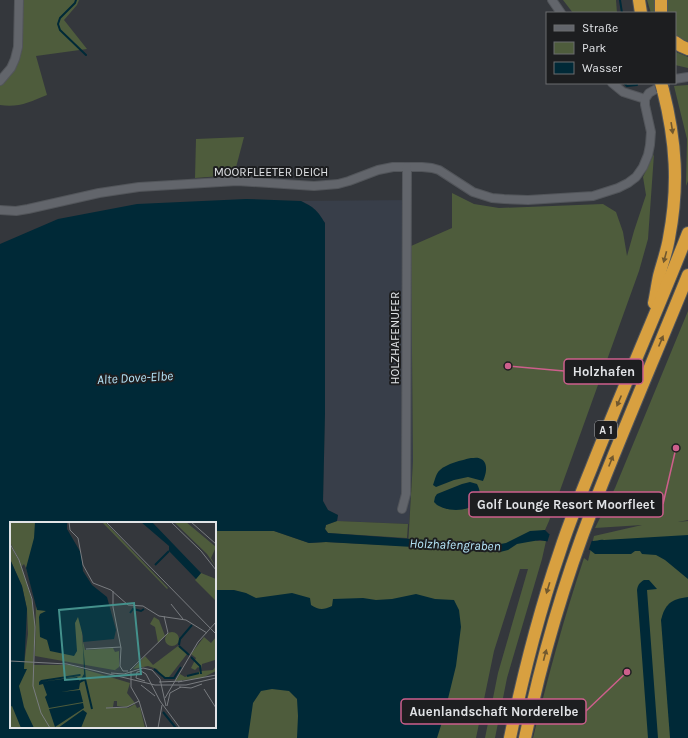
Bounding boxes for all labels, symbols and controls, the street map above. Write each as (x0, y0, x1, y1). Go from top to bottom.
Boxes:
legend (546, 12, 676, 84)
text: Straße (582, 21, 618, 35)
text: Park (582, 41, 607, 55)
text: Wasser (582, 61, 623, 75)
one-way arrow (669, 122, 675, 135)
street label: MOORFLEETER DEICH (214, 165, 328, 179)
one-way arrow (661, 251, 667, 263)
street label: HOLZHAFENUFER (388, 292, 402, 384)
one-way arrow (658, 335, 664, 347)
callout: Holzhafen (564, 359, 643, 384)
text: Holzhafen (573, 364, 635, 379)
water label: Alte Dove-Elbe (97, 368, 173, 387)
one-way arrow (615, 395, 621, 407)
road number: A 1 (595, 421, 617, 439)
one-way arrow (609, 455, 615, 467)
callout: Golf Lounge Resort Moorfleet (469, 492, 663, 517)
text: Golf Lounge Resort Moorfleet (477, 497, 655, 512)
inset map (10, 522, 216, 728)
water label: Holzhafengraben (409, 535, 501, 554)
one-way arrow (545, 582, 551, 594)
one-way arrow (542, 649, 548, 661)
callout: Auenlandschaft Norderelbe (401, 699, 586, 724)
text: Auenlandschaft Norderelbe (409, 704, 579, 719)

